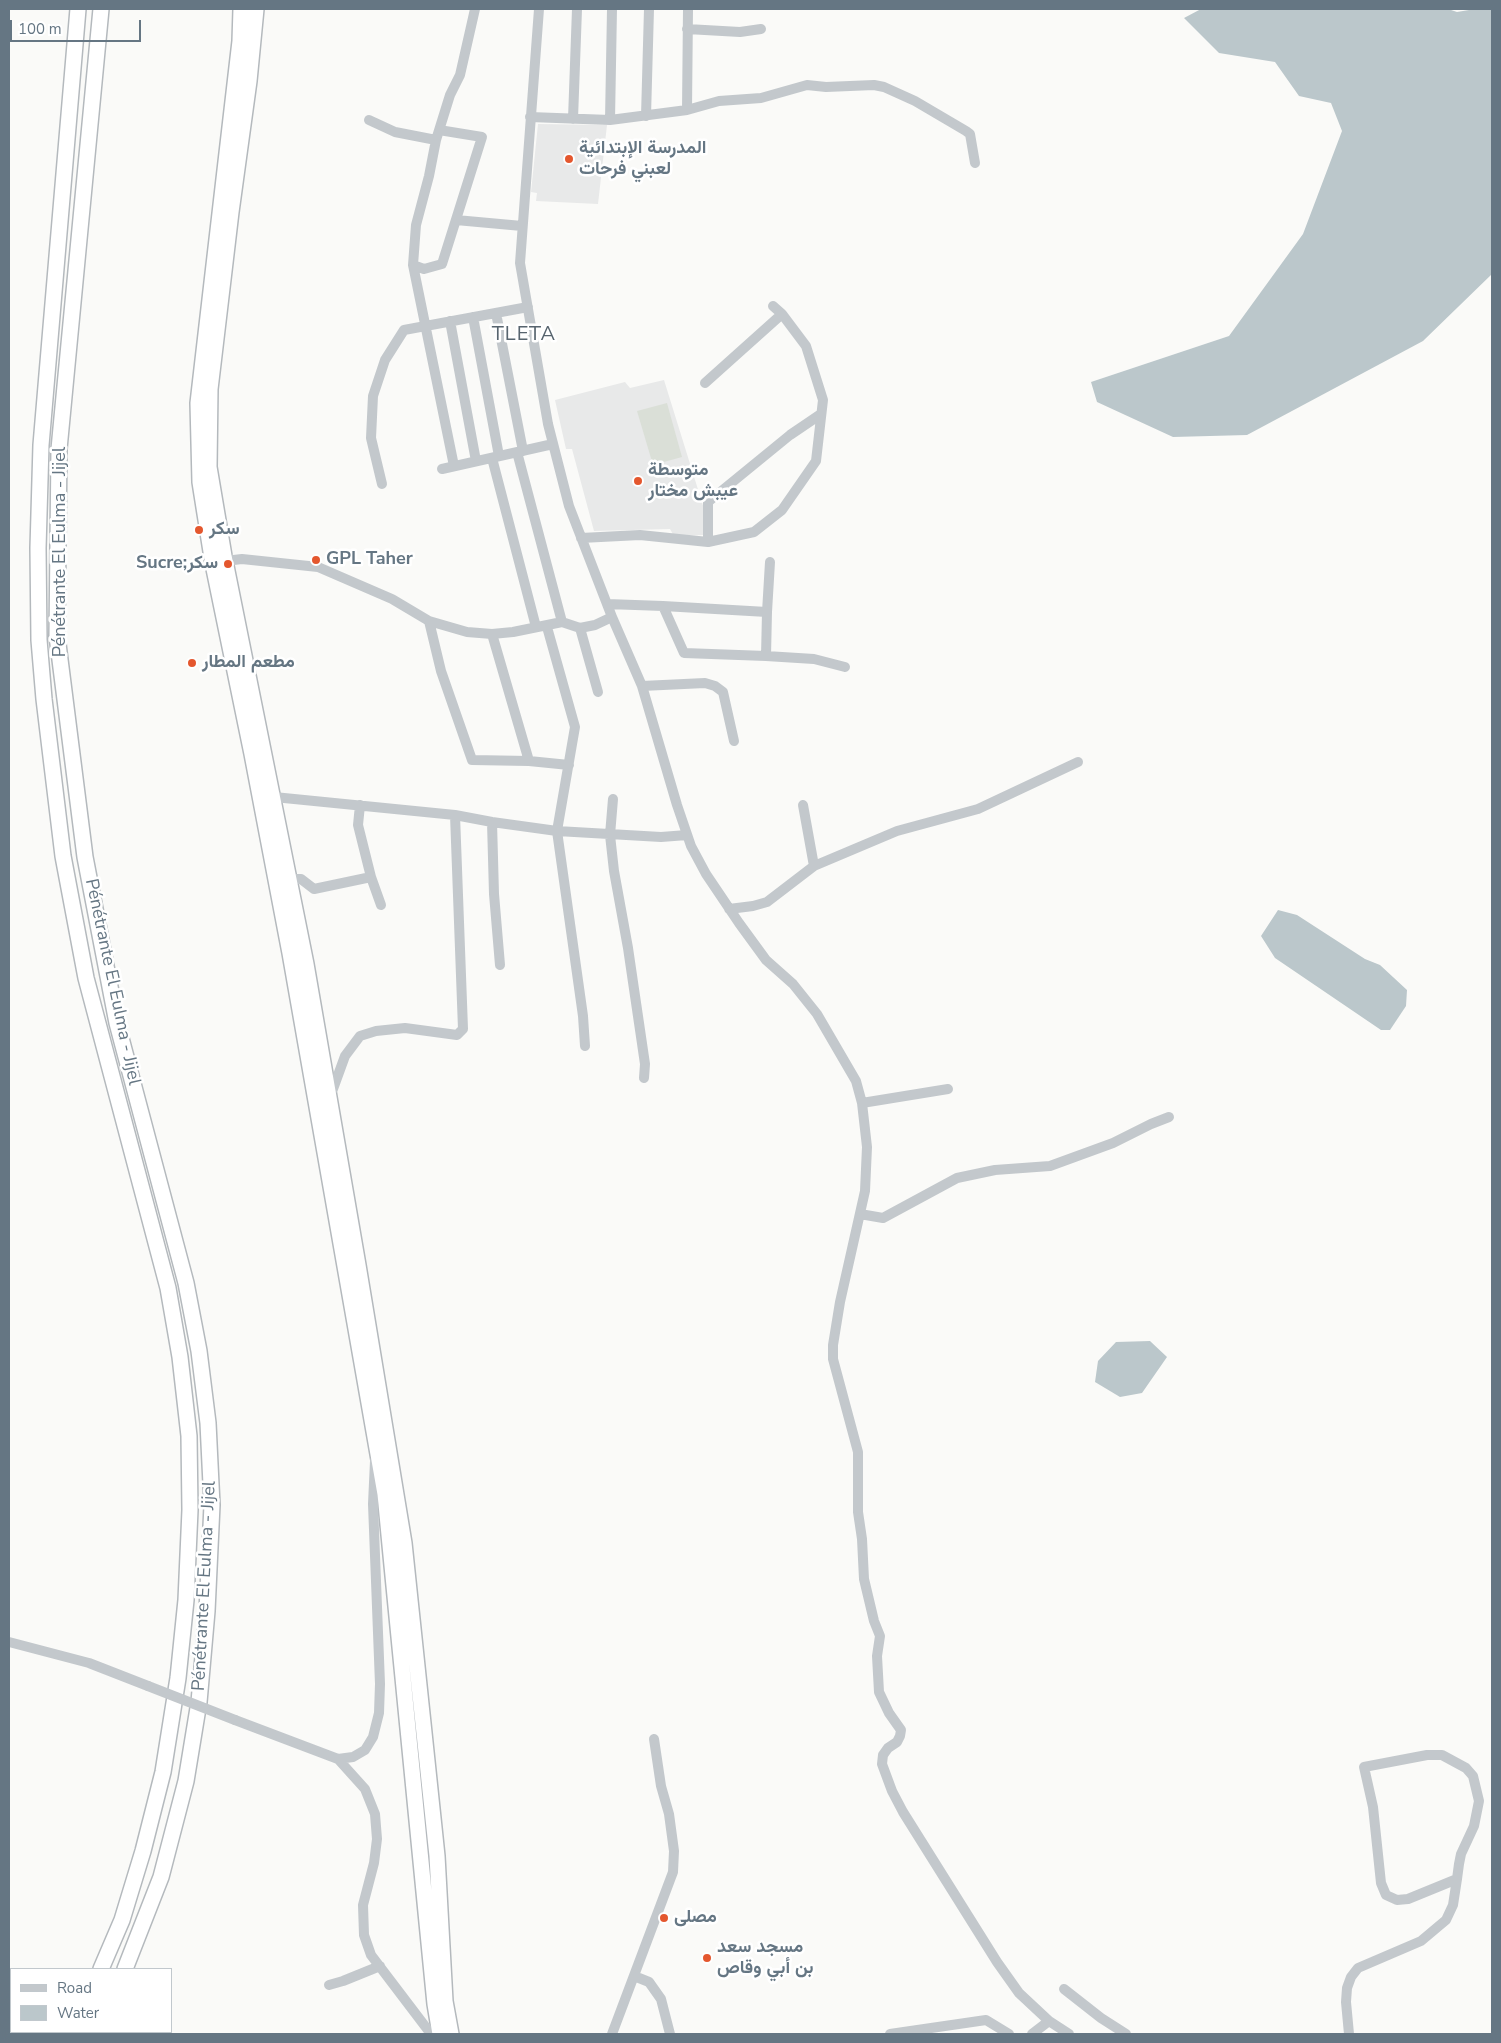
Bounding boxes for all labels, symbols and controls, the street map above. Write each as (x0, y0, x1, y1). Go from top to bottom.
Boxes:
scale bar (12, 10, 144, 42)
text: 100 m (18, 19, 62, 39)
place label: المدرسة الإبتدائية لعبني فرحات (579, 138, 707, 180)
marker: المدرسة الإبتدائية لعبني فرحات (563, 153, 575, 165)
district label: TLETA (491, 323, 557, 347)
street label: Pénétrante El Eulma - Jijel (50, 447, 72, 657)
place label: متوسطة عيبش مختار (648, 460, 738, 502)
marker: متوسطة عيبش مختار (632, 475, 644, 487)
place label: سكر (209, 519, 240, 541)
marker: سكر (193, 524, 205, 536)
place label: GPL Taher (326, 549, 413, 571)
place label: Sucre;سكر (136, 553, 218, 575)
marker: GPL Taher (310, 554, 322, 566)
marker: Sucre;سكر (222, 558, 234, 570)
place label: مطعم المطار (202, 652, 295, 674)
marker: مطعم المطار (186, 657, 198, 669)
street label: Pénétrante El Eulma - Jijel (80, 877, 144, 1087)
street label: Pénétrante El Eulma - Jijel (189, 1480, 221, 1692)
place label: مصلى (674, 1907, 717, 1929)
marker: مصلى (658, 1912, 670, 1924)
place label: مسجد سعد بن أبي وقاص (717, 1937, 814, 1980)
marker: مسجد سعد بن أبي وقاص (701, 1952, 713, 1964)
legend (10, 1968, 172, 2033)
text: Road (57, 1978, 92, 1998)
text: Water (57, 2003, 99, 2023)

